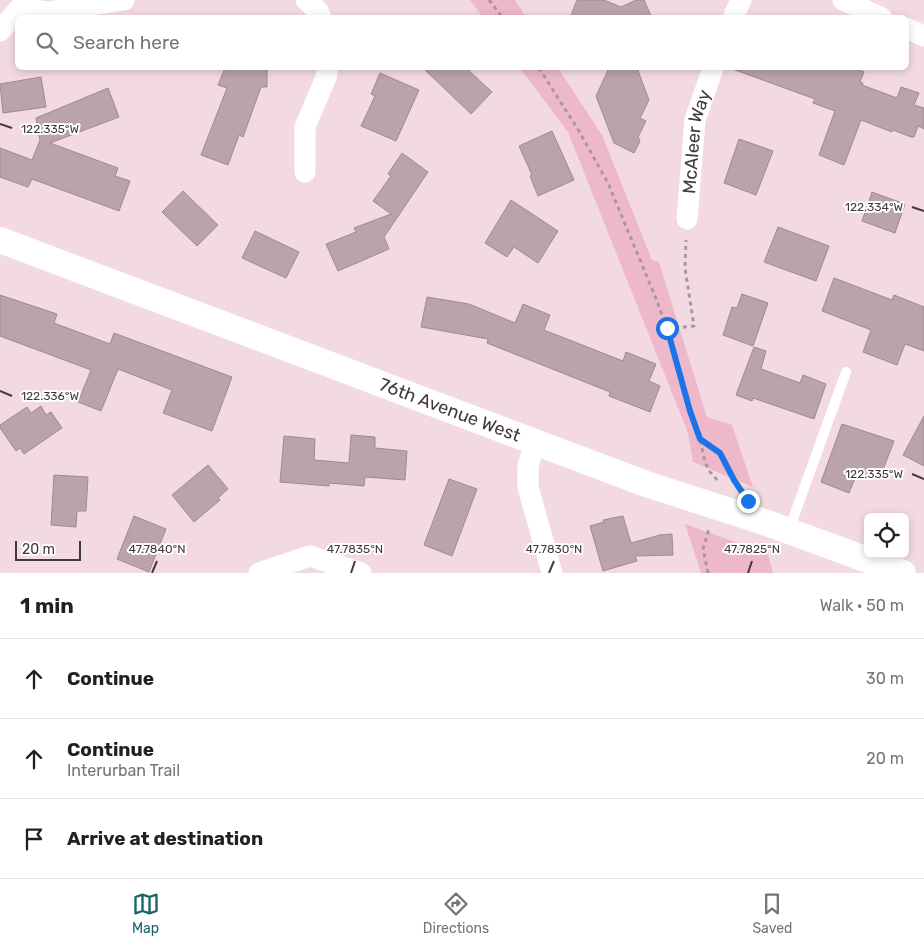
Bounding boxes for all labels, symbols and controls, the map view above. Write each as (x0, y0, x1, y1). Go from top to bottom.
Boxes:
search box (15, 15, 909, 70)
icon: search (33, 29, 61, 57)
text: Search here (73, 31, 180, 54)
street label: McAleer Way (678, 87, 716, 195)
text: 122.335°W (21, 122, 79, 136)
text: 122.334°W (845, 200, 904, 214)
route start (656, 317, 679, 340)
street label: 76th Avenue West (376, 373, 524, 447)
text: 122.336°W (21, 389, 79, 403)
text: 122.335°W (845, 467, 903, 481)
route end (737, 490, 760, 513)
map controls (864, 513, 909, 558)
button: locate (864, 513, 909, 558)
scale bar (15, 538, 81, 561)
text: 20 m (22, 541, 55, 558)
text: 47.7840°N (128, 542, 186, 556)
text: 47.7835°N (327, 542, 383, 556)
text: 47.7830°N (526, 542, 582, 556)
text: 47.7825°N (724, 542, 780, 556)
text: 1 min (20, 593, 74, 618)
text: Walk · 50 m (820, 596, 904, 615)
icon: ahead (20, 665, 48, 693)
text: Continue (67, 667, 154, 690)
text: 30 m (866, 669, 904, 688)
text: Continue (67, 738, 154, 761)
icon: ahead (20, 745, 48, 773)
text: 20 m (866, 749, 904, 768)
text: Interurban Trail (67, 761, 180, 780)
icon: arrive (20, 825, 48, 853)
text: Arrive at destination (67, 827, 263, 850)
tab: Map (132, 890, 160, 937)
tab: Directions (423, 890, 489, 937)
tab: Saved (752, 890, 792, 937)

